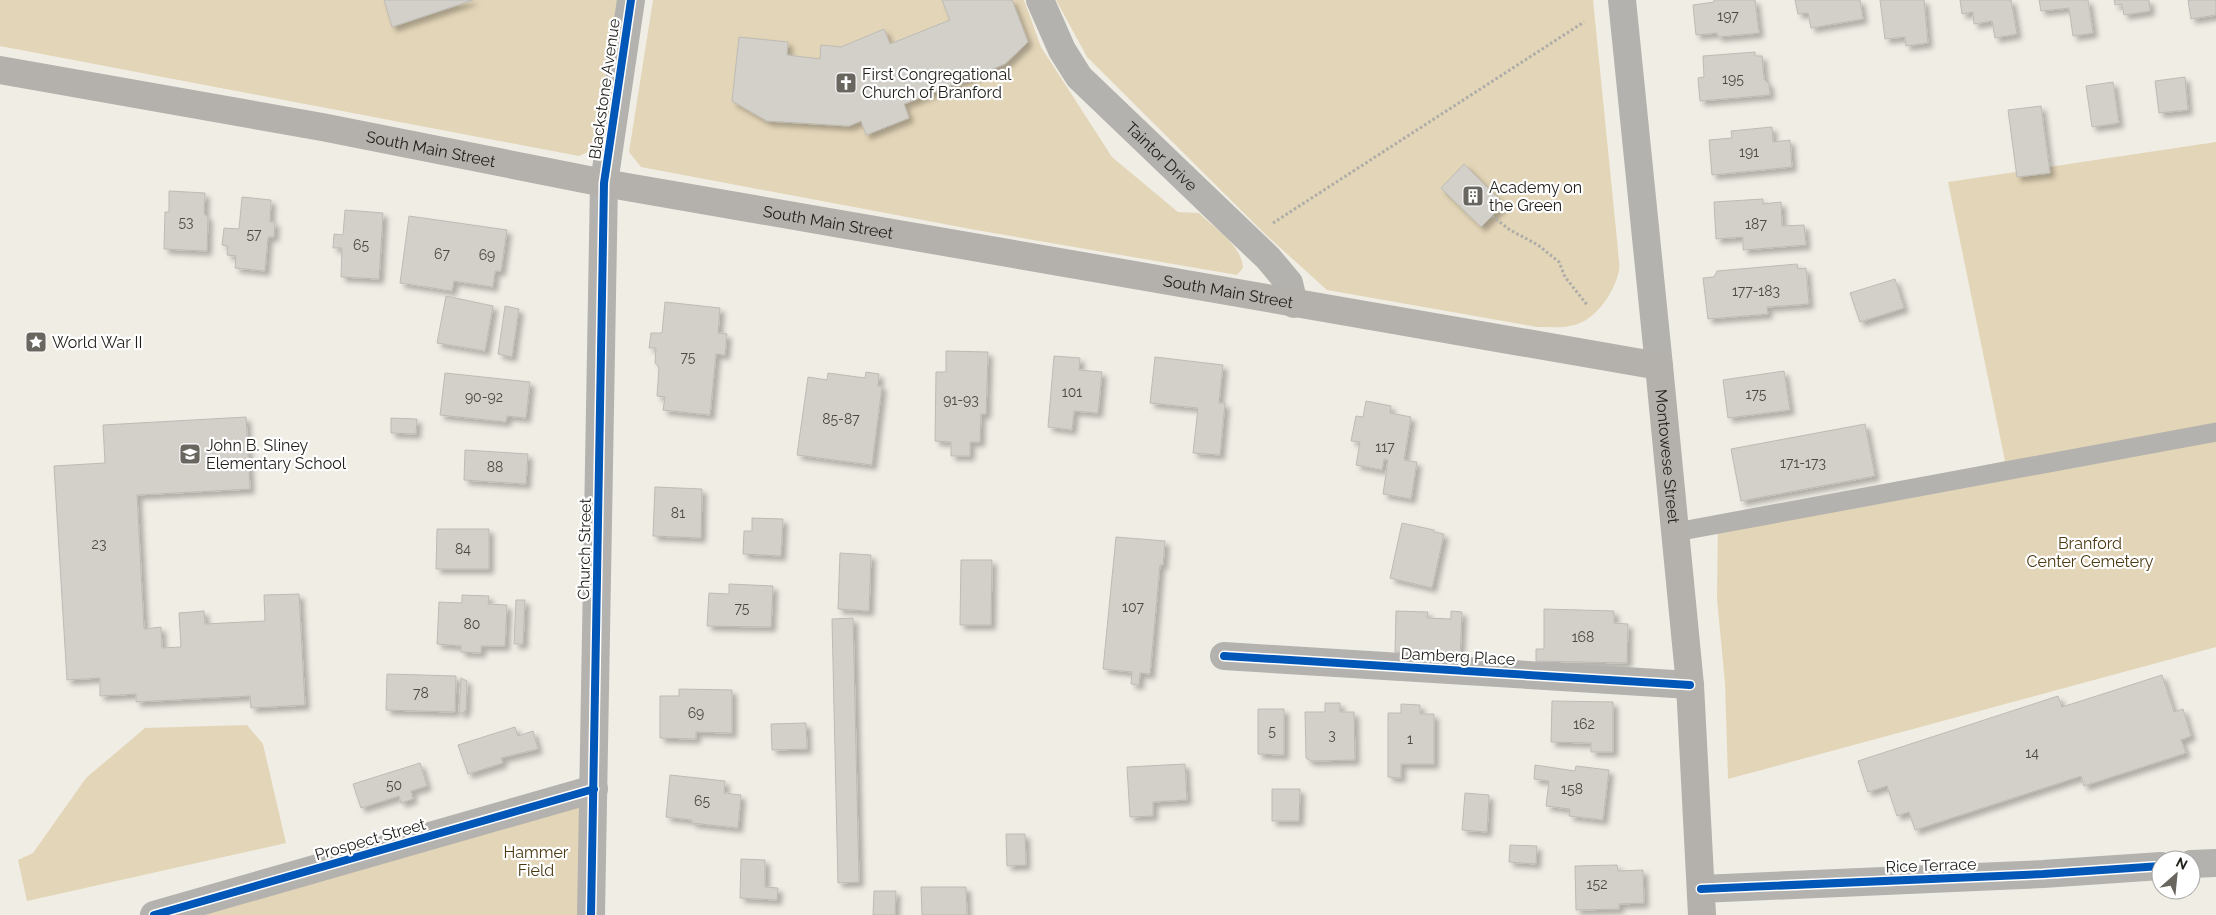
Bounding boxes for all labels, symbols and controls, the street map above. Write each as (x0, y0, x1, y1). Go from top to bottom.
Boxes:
house number: 197 (1717, 8, 1739, 24)
street label: Blackstone Avenue (585, 17, 624, 161)
place label: First Congregational Church of Branford (862, 65, 1012, 102)
church icon: First Congregational Church of Branford (834, 71, 858, 95)
house number: 195 (1722, 71, 1744, 87)
street label: Taintor Drive (1122, 118, 1201, 195)
street label: South Main Street (364, 127, 498, 171)
house number: 191 (1739, 144, 1759, 160)
place label: Academy on the Green (1489, 178, 1582, 215)
building icon: Academy on the Green (1461, 184, 1485, 208)
street label: South Main Street (762, 202, 895, 243)
house number: 53 (178, 214, 194, 230)
house number: 187 (1745, 216, 1767, 232)
house number: 57 (246, 226, 262, 242)
house number: 65 (353, 237, 369, 253)
house number: 67 (434, 246, 450, 262)
house number: 69 (479, 247, 495, 263)
street label: South Main Street (1162, 271, 1295, 312)
house number: 177-183 (1732, 283, 1780, 299)
place icon: World War II (24, 330, 48, 354)
place label: World War II (52, 333, 143, 352)
house number: 75 (681, 349, 696, 365)
house number: 101 (1062, 384, 1082, 400)
house number: 175 (1746, 386, 1767, 402)
street label: Montowese Street (1651, 388, 1683, 525)
house number: 90-92 (465, 389, 503, 405)
house number: 91-93 (943, 392, 979, 408)
house number: 85-87 (822, 411, 860, 427)
place label: John B. Sliney Elementary School (206, 436, 347, 473)
house number: 117 (1375, 439, 1395, 455)
school or university icon: John B. Sliney Elementary School (178, 442, 202, 466)
house number: 171-173 (1780, 455, 1826, 471)
house number: 88 (487, 459, 503, 475)
street label: Church Street (574, 497, 595, 600)
house number: 81 (671, 505, 685, 521)
park label: Branford Center Cemetery (2027, 534, 2154, 571)
house number: 23 (92, 536, 106, 552)
house number: 84 (455, 541, 471, 557)
house number: 107 (1122, 599, 1144, 615)
house number: 75 (735, 600, 750, 616)
house number: 80 (464, 616, 480, 632)
house number: 168 (1572, 629, 1594, 645)
street label: Damberg Place (1400, 644, 1516, 669)
house number: 78 (413, 685, 429, 701)
house number: 69 (688, 705, 704, 721)
house number: 162 (1573, 716, 1595, 732)
house number: 5 (1268, 723, 1276, 739)
house number: 3 (1328, 727, 1336, 743)
house number: 1 (1407, 731, 1413, 747)
house number: 14 (2025, 745, 2039, 761)
house number: 50 (386, 777, 402, 793)
house number: 158 (1561, 781, 1583, 797)
house number: 65 (694, 793, 710, 809)
street label: Prospect Street (313, 814, 428, 864)
park label: Hammer Field (504, 843, 569, 880)
north arrow (2151, 850, 2201, 900)
street label: Rice Terrace (1885, 854, 1977, 877)
text: N (2174, 854, 2190, 873)
house number: 152 (1587, 876, 1607, 892)

